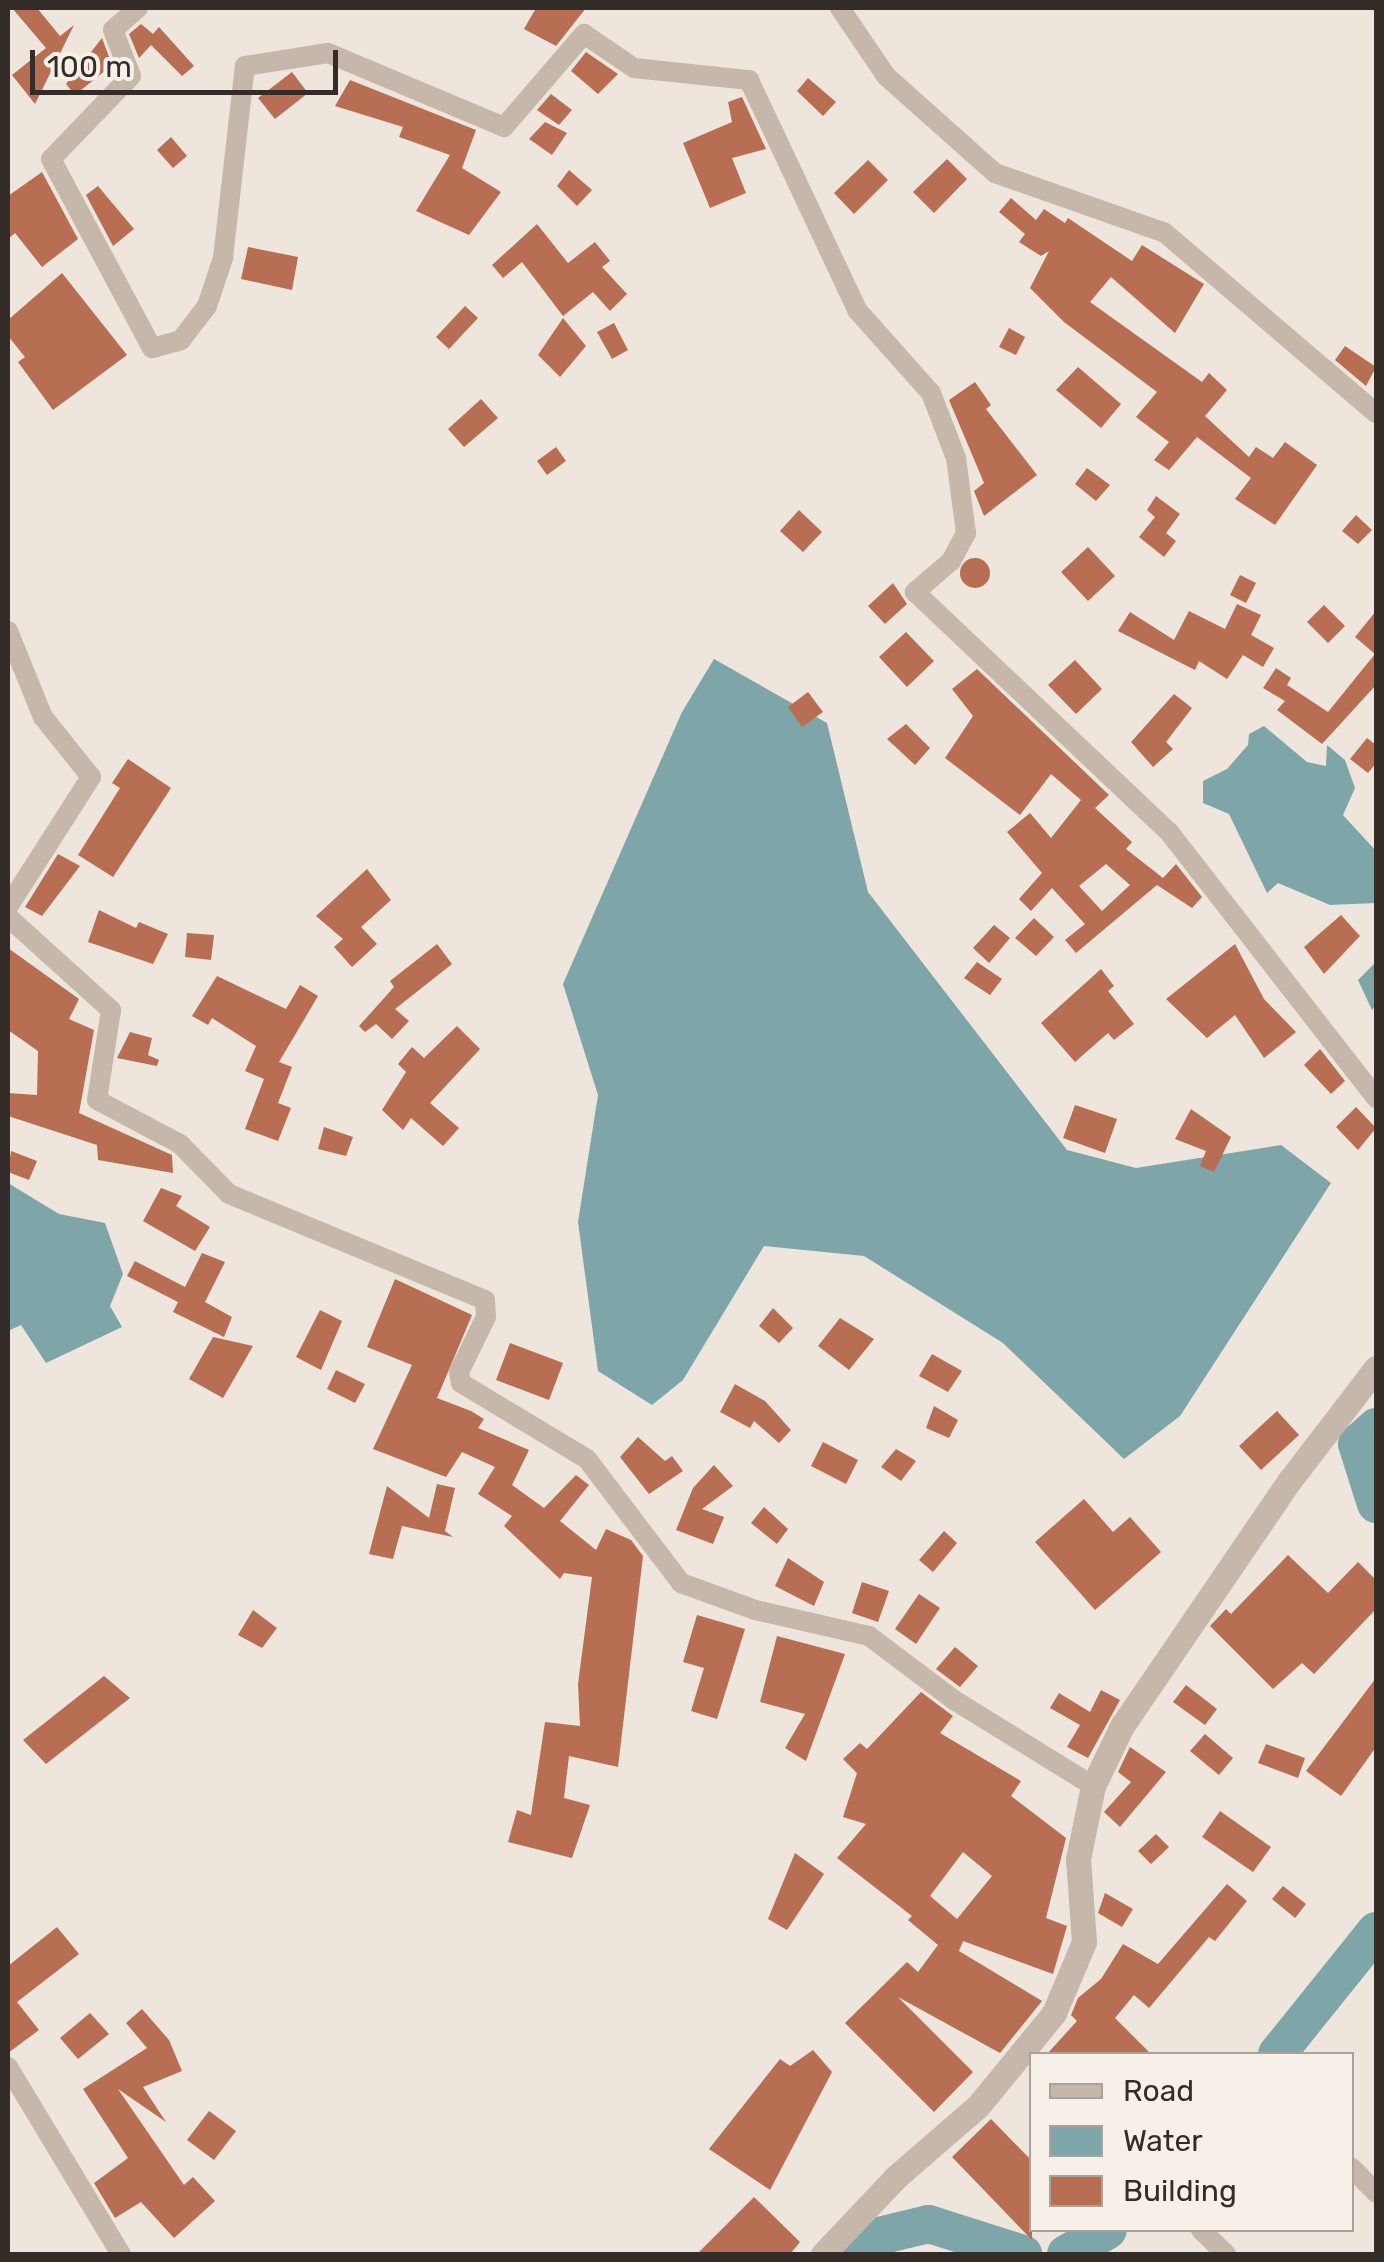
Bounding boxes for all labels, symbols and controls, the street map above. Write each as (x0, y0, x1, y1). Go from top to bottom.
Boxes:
scale bar (35, 30, 342, 92)
text: 100 m (47, 49, 132, 85)
legend (1029, 2052, 1354, 2232)
text: Road (1123, 2073, 1194, 2109)
text: Water (1123, 2123, 1203, 2159)
text: Building (1123, 2173, 1237, 2209)

